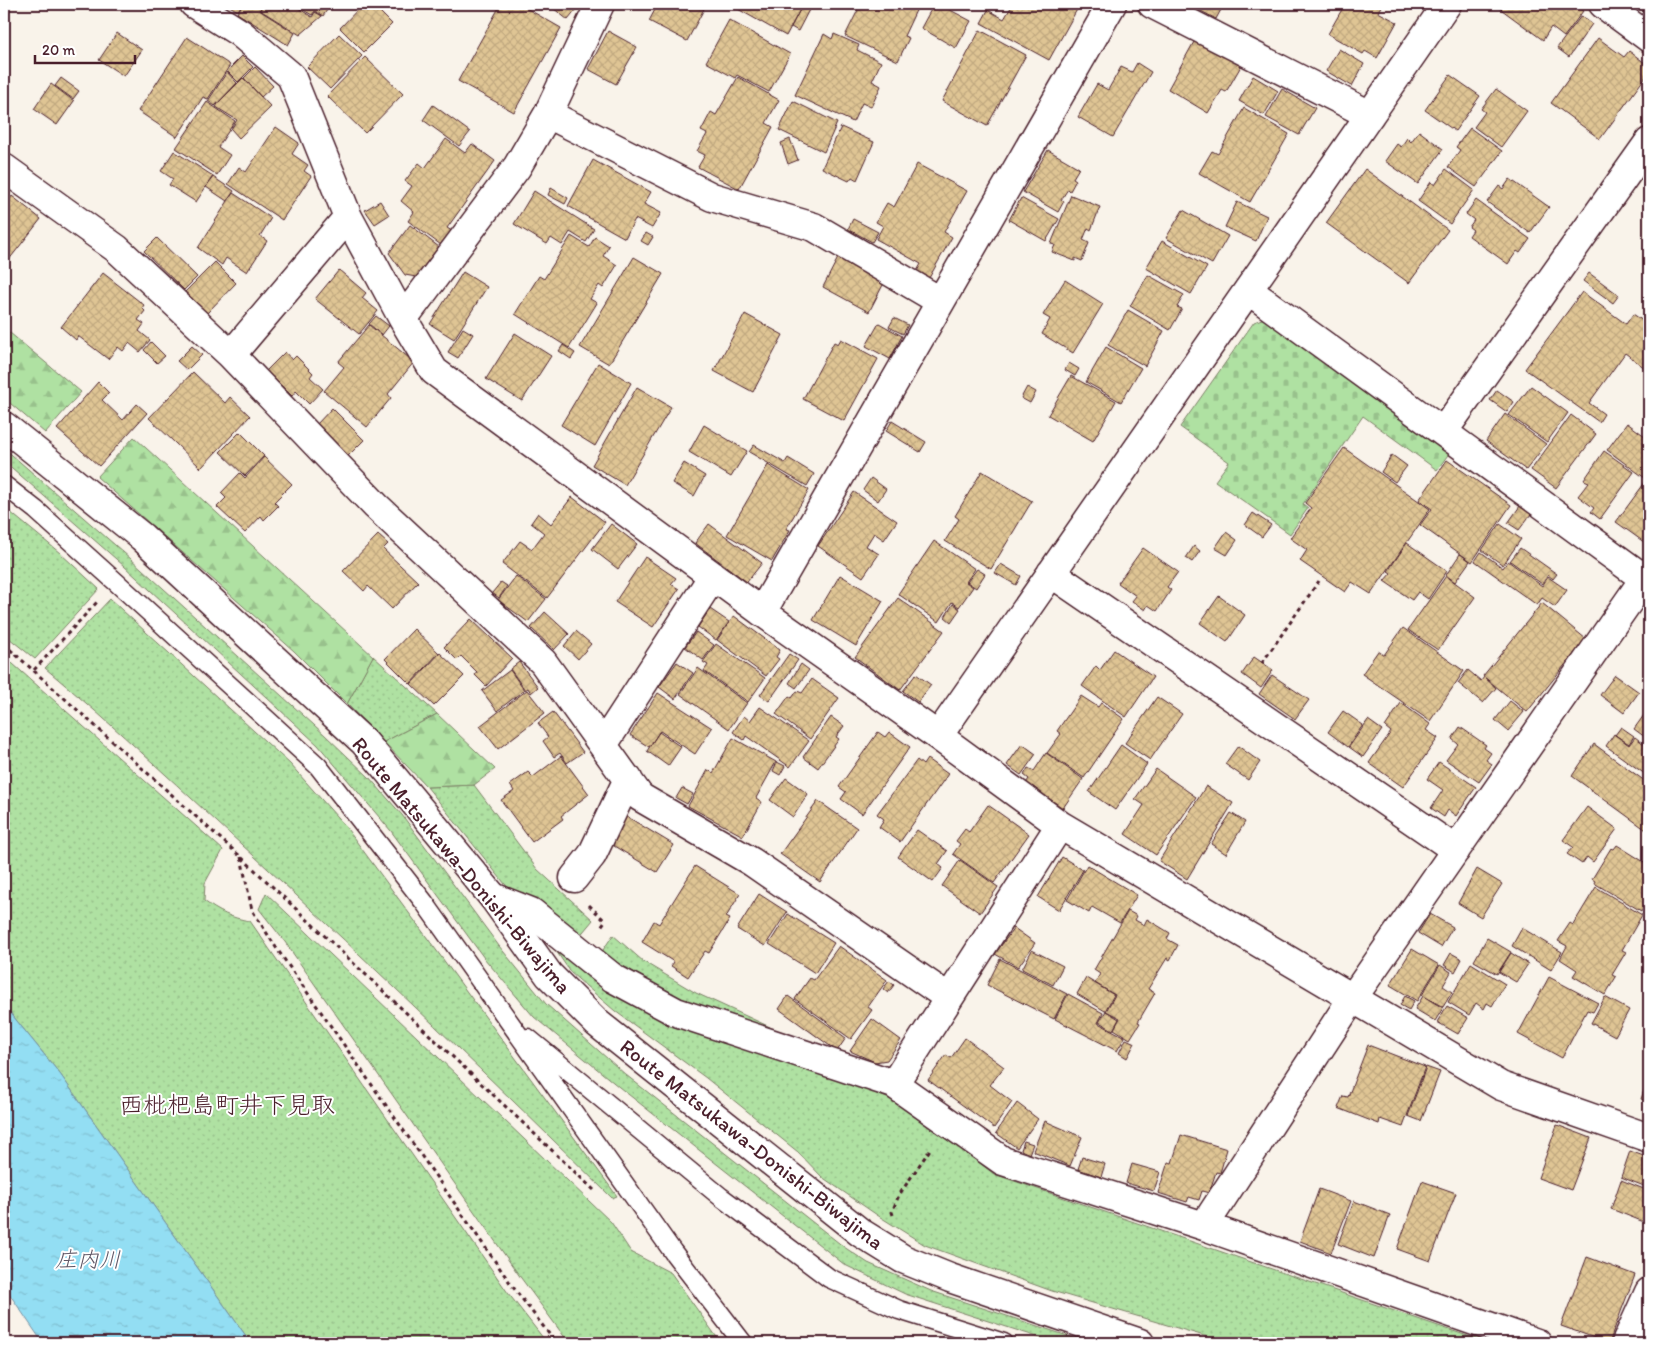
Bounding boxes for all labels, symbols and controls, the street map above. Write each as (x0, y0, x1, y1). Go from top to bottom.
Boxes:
scale bar (35, 32, 135, 64)
text: 20 m (42, 41, 76, 59)
street label: Route Matsukawa-Donishi-Biwajima (347, 732, 577, 998)
street label: Route Matsukawa-Donishi-Biwajima (615, 1033, 889, 1255)
district label: 西枇杷島町井下見取 (119, 1090, 335, 1119)
water label: 庄内川 (55, 1246, 121, 1273)

